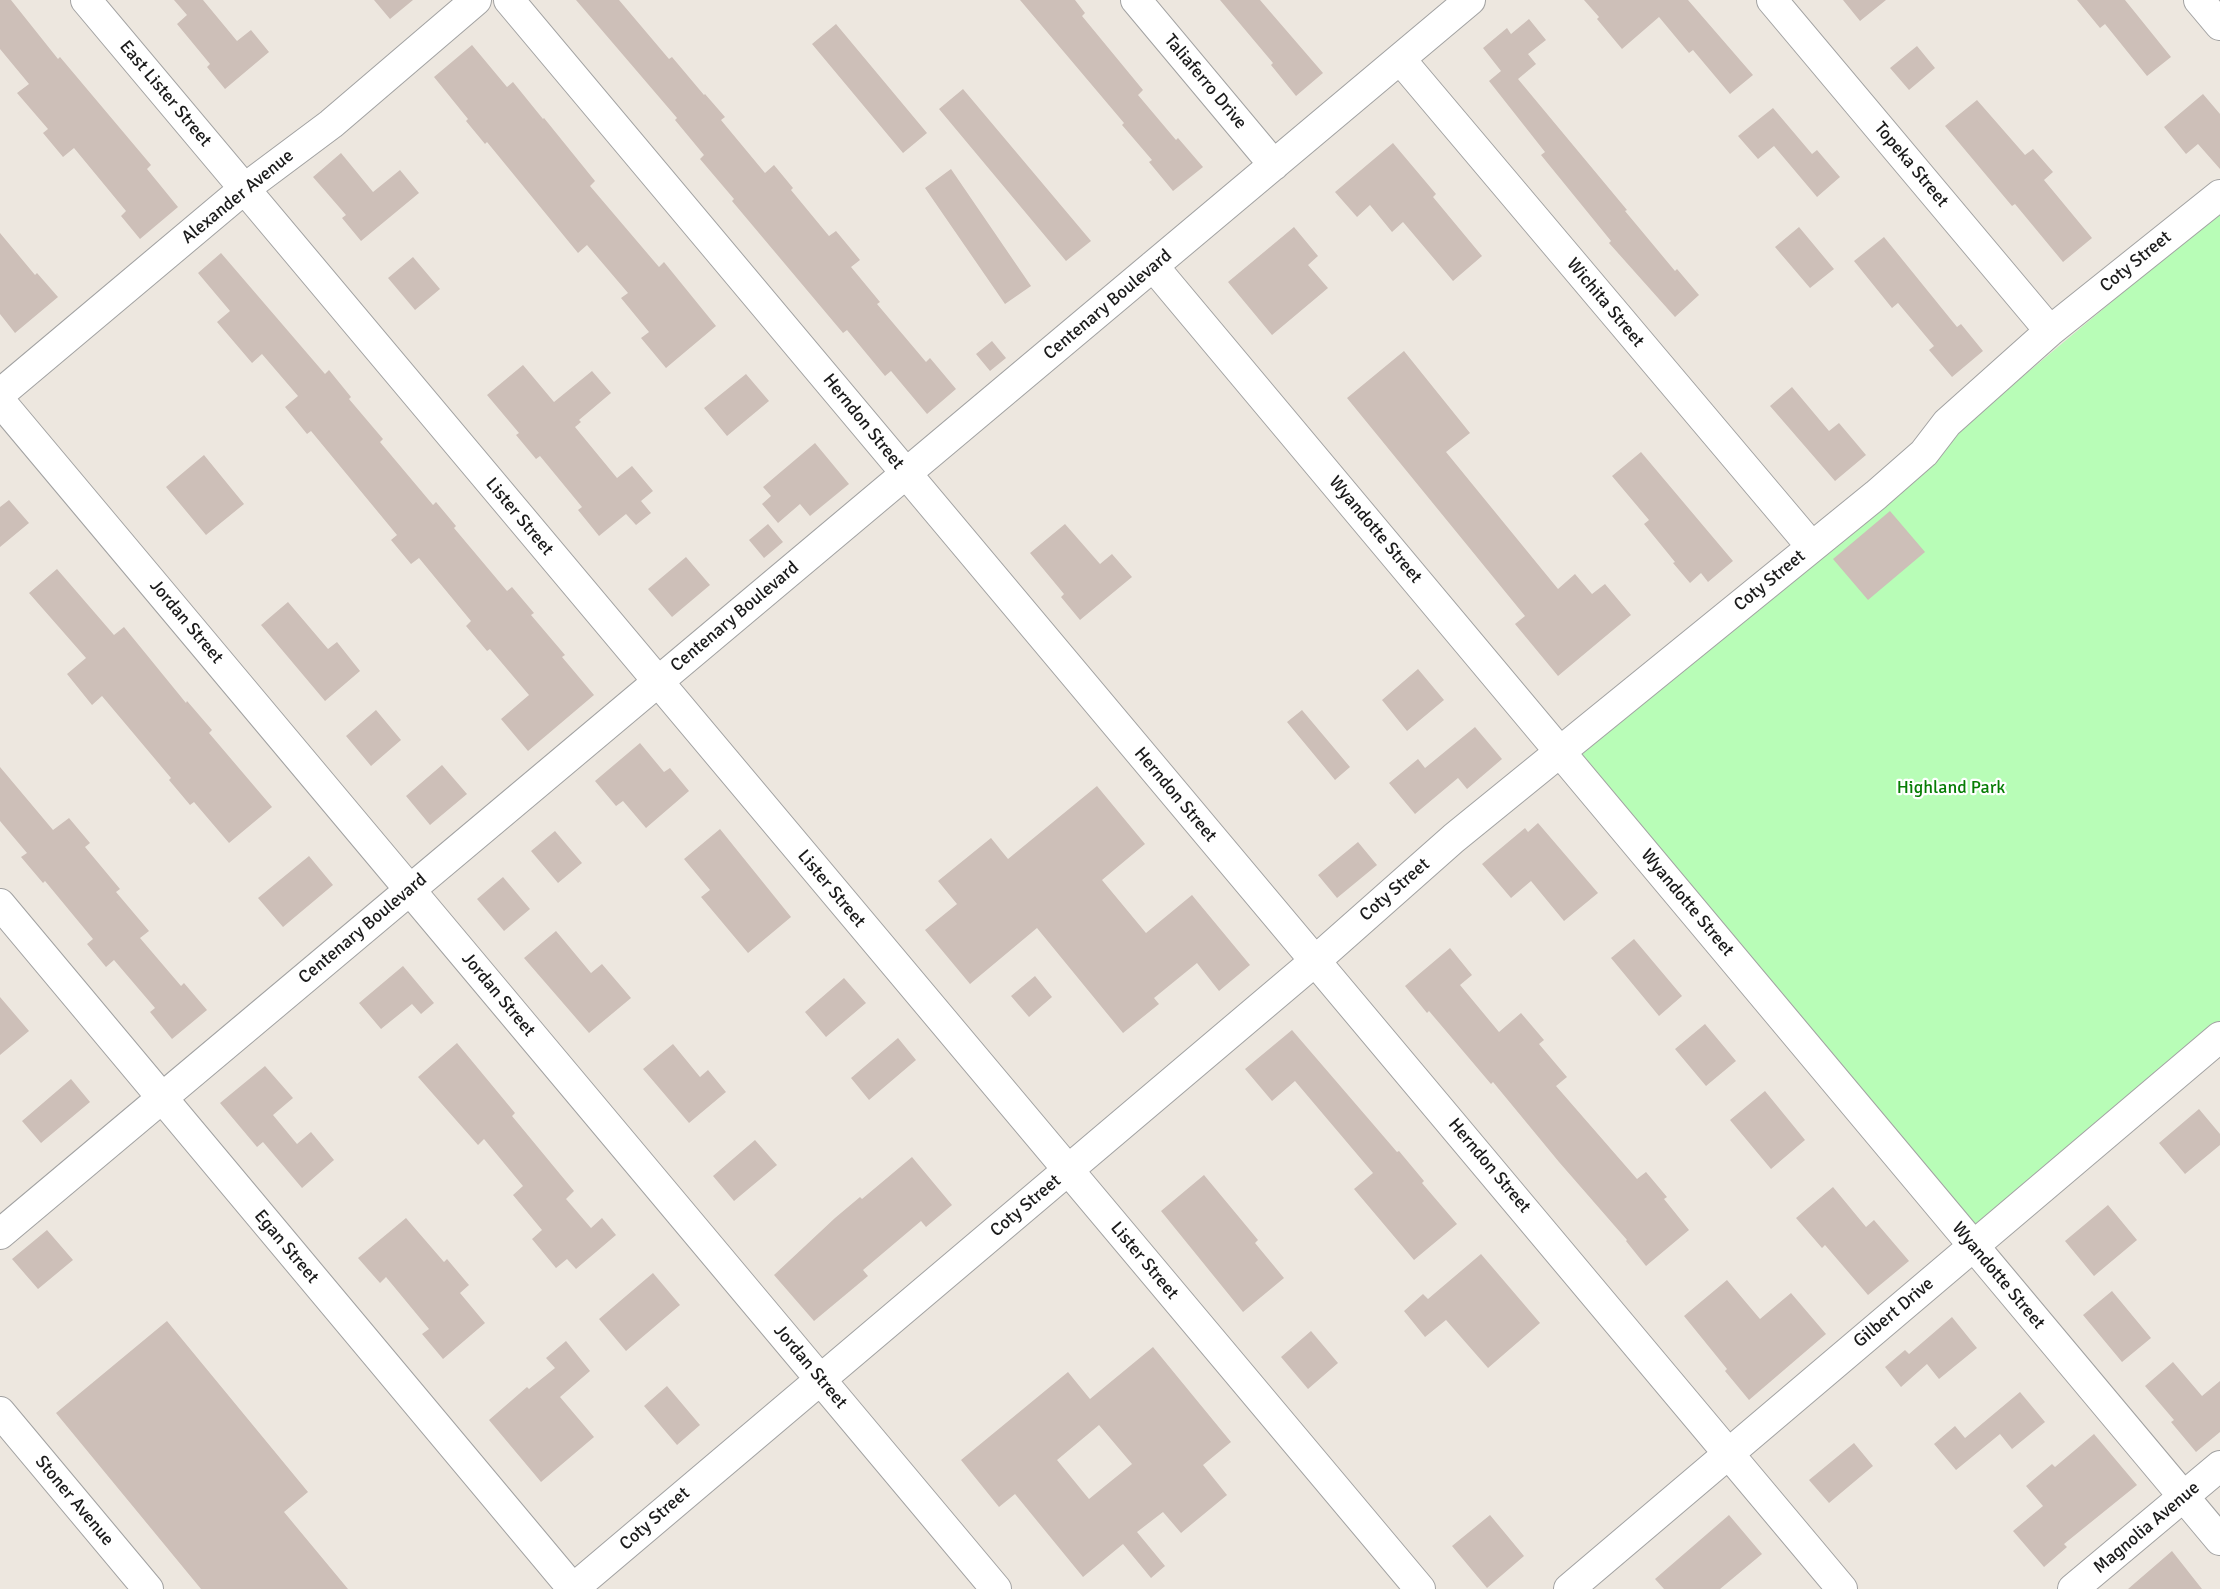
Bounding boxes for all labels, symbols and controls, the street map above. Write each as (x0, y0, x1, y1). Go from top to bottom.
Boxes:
street label: Taliaferro Drive (1159, 30, 1251, 134)
street label: East Lister Street (114, 37, 216, 151)
street label: Topeka Street (1869, 118, 1953, 212)
street label: Alexander Avenue (178, 145, 298, 249)
street label: Coty Street (2096, 227, 2176, 297)
street label: Centenary Boulevard (1040, 245, 1176, 365)
street label: Wichita Street (1562, 254, 1648, 352)
street label: Herndon Street (818, 370, 908, 474)
street label: Wyandotte Street (1324, 472, 1426, 588)
street label: Lister Street (480, 474, 558, 560)
street label: Coty Street (1730, 546, 1810, 616)
street label: Centenary Boulevard (667, 557, 803, 677)
street label: Jordan Street (145, 576, 227, 668)
street label: Herndon Street (1129, 743, 1221, 847)
park label: Highland Park (1897, 777, 2005, 799)
street label: Wyandotte Street (1636, 845, 1738, 961)
street label: Lister Street (792, 846, 870, 932)
street label: Coty Street (1356, 854, 1434, 926)
street label: Centenary Boulevard (295, 869, 431, 989)
street label: Jordan Street (457, 949, 539, 1041)
street label: Herndon Street (1443, 1114, 1535, 1218)
street label: Coty Street (986, 1170, 1066, 1242)
street label: Egan Street (249, 1206, 323, 1288)
street label: Lister Street (1105, 1218, 1183, 1304)
street label: Wyandotte Street (1947, 1218, 2049, 1334)
street label: Gilbert Drive (1850, 1273, 1938, 1353)
street label: Jordan Street (769, 1321, 851, 1413)
street label: Stoner Avenue (30, 1451, 118, 1551)
street label: Magnolia Avenue (2090, 1477, 2204, 1579)
street label: Coty Street (616, 1483, 694, 1555)

